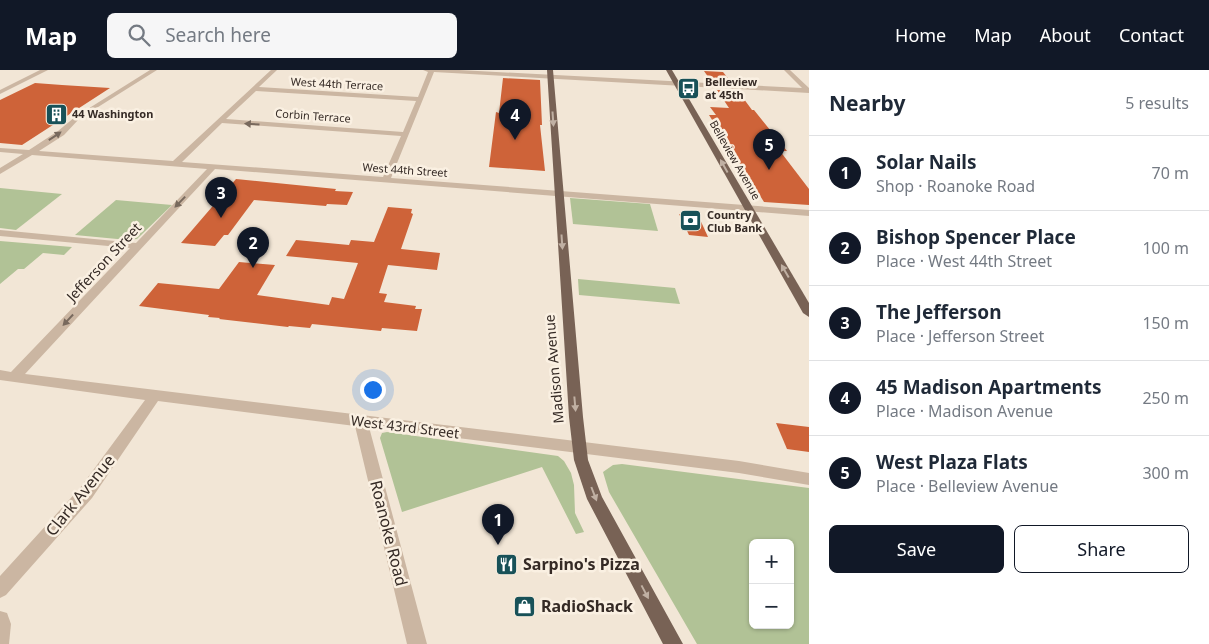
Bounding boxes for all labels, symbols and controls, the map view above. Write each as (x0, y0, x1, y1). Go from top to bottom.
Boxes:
search box (107, 13, 457, 58)
text: Map (25, 19, 77, 52)
icon: search (125, 21, 153, 49)
text: Search here (165, 22, 271, 48)
text: Home (895, 23, 946, 47)
text: Map (974, 23, 1012, 47)
text: About (1040, 23, 1091, 47)
text: Contact (1119, 23, 1184, 47)
street label: West 44th Terrace (290, 74, 384, 93)
place label: Belleview at 45th (705, 74, 758, 102)
bus stop icon: Belleview at 45th (677, 76, 701, 100)
text: Nearby (829, 89, 905, 117)
text: 5 results (1125, 92, 1189, 114)
pin: 4 (499, 99, 531, 140)
building icon: 44 Washington (44, 102, 68, 126)
street label: Corbin Terrace (275, 105, 351, 126)
place label: 44 Washington (72, 106, 153, 121)
one-way arrow (549, 111, 557, 127)
street label: Belleview Avenue (707, 117, 764, 202)
one-way arrow (243, 119, 259, 127)
pin: 5 (753, 129, 785, 170)
one-way arrow (49, 131, 62, 141)
text: Solar Nails (876, 149, 977, 175)
street label: West 44th Street (362, 159, 448, 180)
one-way arrow (719, 160, 728, 173)
text: 1 (840, 162, 850, 184)
text: 70 m (1152, 162, 1189, 184)
text: Shop · Roanoke Road (876, 175, 1035, 197)
pin: 3 (205, 177, 237, 218)
one-way arrow (174, 196, 186, 208)
place label: Country Club Bank (707, 207, 762, 235)
bank icon: Country Club Bank (679, 209, 703, 233)
street label: Jefferson Street (61, 218, 145, 307)
text: Bishop Spencer Place (876, 224, 1076, 250)
pin: 2 (237, 227, 269, 268)
one-way arrow (559, 234, 567, 250)
text: 2 (840, 237, 850, 259)
text: 100 m (1142, 237, 1189, 259)
text: Place · West 44th Street (876, 250, 1052, 272)
one-way arrow (780, 265, 789, 278)
text: The Jefferson (876, 299, 1002, 325)
text: 3 (840, 312, 850, 334)
text: 150 m (1142, 312, 1189, 334)
one-way arrow (62, 314, 74, 326)
street label: Madison Avenue (539, 314, 568, 424)
text: Place · Jefferson Street (876, 325, 1044, 347)
text: 45 Madison Apartments (876, 374, 1102, 400)
your location (360, 377, 386, 403)
text: 4 (840, 387, 850, 409)
text: 250 m (1142, 387, 1189, 409)
one-way arrow (571, 396, 579, 412)
text: Place · Madison Avenue (876, 400, 1053, 422)
street label: West 43rd Street (350, 410, 460, 443)
text: West Plaza Flats (876, 449, 1028, 475)
street label: Clark Avenue (40, 450, 120, 540)
text: 5 (840, 462, 850, 484)
text: 300 m (1142, 462, 1189, 484)
text: Place · Belleview Avenue (876, 475, 1058, 497)
street label: Roanoke Road (365, 478, 413, 588)
one-way arrow (590, 487, 598, 502)
pin: 1 (482, 504, 514, 545)
button: Save (829, 525, 1004, 573)
button: Share (1014, 525, 1189, 573)
map controls (749, 539, 794, 629)
button: + (749, 539, 794, 584)
restaurant icon: Sarpino's Pizza (495, 552, 519, 576)
place label: Sarpino's Pizza (523, 553, 640, 575)
button: − (749, 584, 794, 629)
one-way arrow (641, 585, 649, 599)
shop icon: RadioShack (513, 594, 537, 618)
place label: RadioShack (541, 595, 633, 617)

